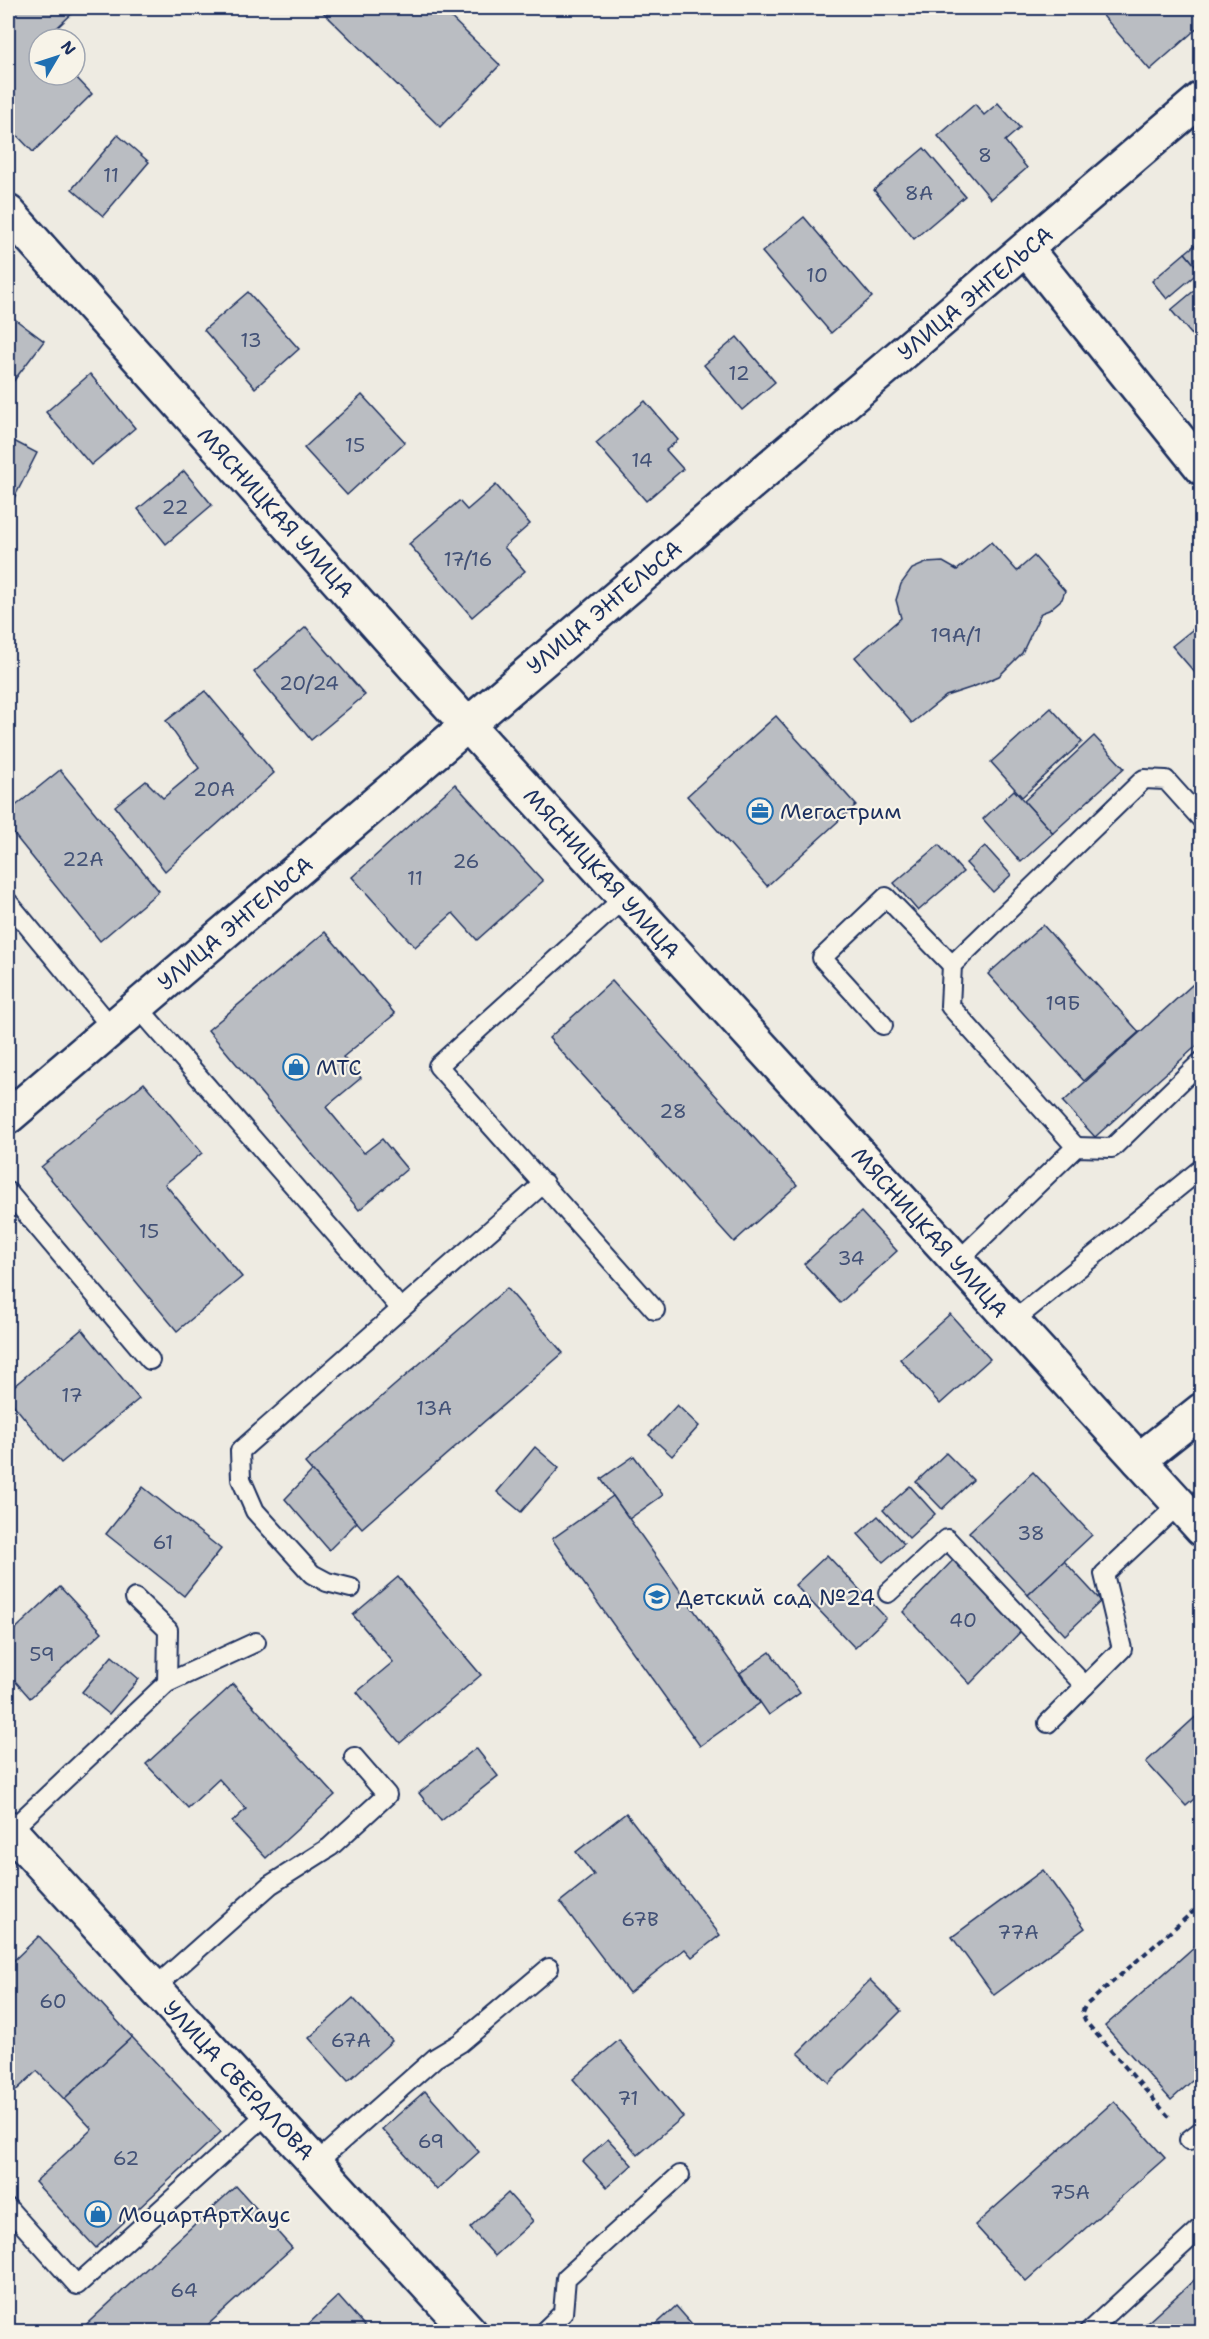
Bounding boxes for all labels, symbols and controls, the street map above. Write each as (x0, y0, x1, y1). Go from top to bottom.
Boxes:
north arrow (27, 27, 87, 87)
text: N (56, 36, 80, 59)
house number: 8 (978, 142, 992, 168)
house number: 11 (103, 162, 119, 188)
house number: 8А (905, 180, 933, 206)
street label: УЛИЦА ЭНГЕЛЬСА (892, 220, 1059, 367)
house number: 10 (806, 262, 828, 288)
house number: 13 (240, 327, 262, 353)
house number: 12 (728, 360, 750, 386)
street label: МЯСНИЦКАЯ УЛИЦА (191, 421, 360, 604)
house number: 15 (345, 432, 365, 458)
house number: 14 (631, 447, 653, 473)
house number: 22 (162, 494, 189, 520)
street label: УЛИЦА ЭНГЕЛЬСА (521, 534, 688, 681)
house number: 17/16 (443, 546, 493, 572)
house number: 19А/1 (930, 622, 982, 648)
house number: 20/24 (279, 670, 339, 696)
house number: 20А (193, 776, 235, 802)
street label: МЯСНИЦКАЯ УЛИЦА (517, 782, 686, 965)
office icon: Мегастрим (745, 796, 775, 826)
place label: Мегастрим (780, 797, 901, 826)
house number: 22А (62, 846, 104, 872)
house number: 26 (452, 848, 480, 874)
street label: УЛИЦА ЭНГЕЛЬСА (152, 850, 319, 997)
house number: 11 (407, 865, 423, 891)
house number: 19Б (1046, 990, 1080, 1016)
shop icon: МТС (281, 1052, 311, 1082)
place label: МТС (316, 1053, 362, 1082)
house number: 28 (659, 1098, 687, 1124)
street label: МЯСНИЦКАЯ УЛИЦА (845, 1141, 1014, 1324)
house number: 15 (139, 1218, 159, 1244)
house number: 34 (837, 1245, 865, 1271)
house number: 17 (61, 1382, 83, 1408)
house number: 13А (416, 1395, 452, 1421)
house number: 38 (1017, 1520, 1045, 1546)
house number: 61 (153, 1529, 173, 1555)
school or university icon: Детский сад №24 (642, 1582, 672, 1612)
place label: Детский сад №24 (676, 1583, 875, 1612)
house number: 40 (949, 1607, 977, 1633)
house number: 59 (29, 1641, 55, 1667)
house number: 67В (621, 1906, 659, 1932)
house number: 77А (997, 1919, 1039, 1945)
house number: 60 (39, 1988, 67, 2014)
street label: УЛИЦА СВЕРДЛОВА (157, 1994, 321, 2167)
house number: 67А (331, 2027, 371, 2053)
house number: 71 (617, 2085, 639, 2111)
house number: 69 (418, 2128, 444, 2154)
house number: 62 (113, 2145, 139, 2171)
house number: 75А (1050, 2179, 1090, 2205)
shop icon: МоцартАртХаус (83, 2199, 113, 2229)
place label: МоцартАртХаус (118, 2200, 290, 2229)
house number: 64 (170, 2277, 198, 2303)

